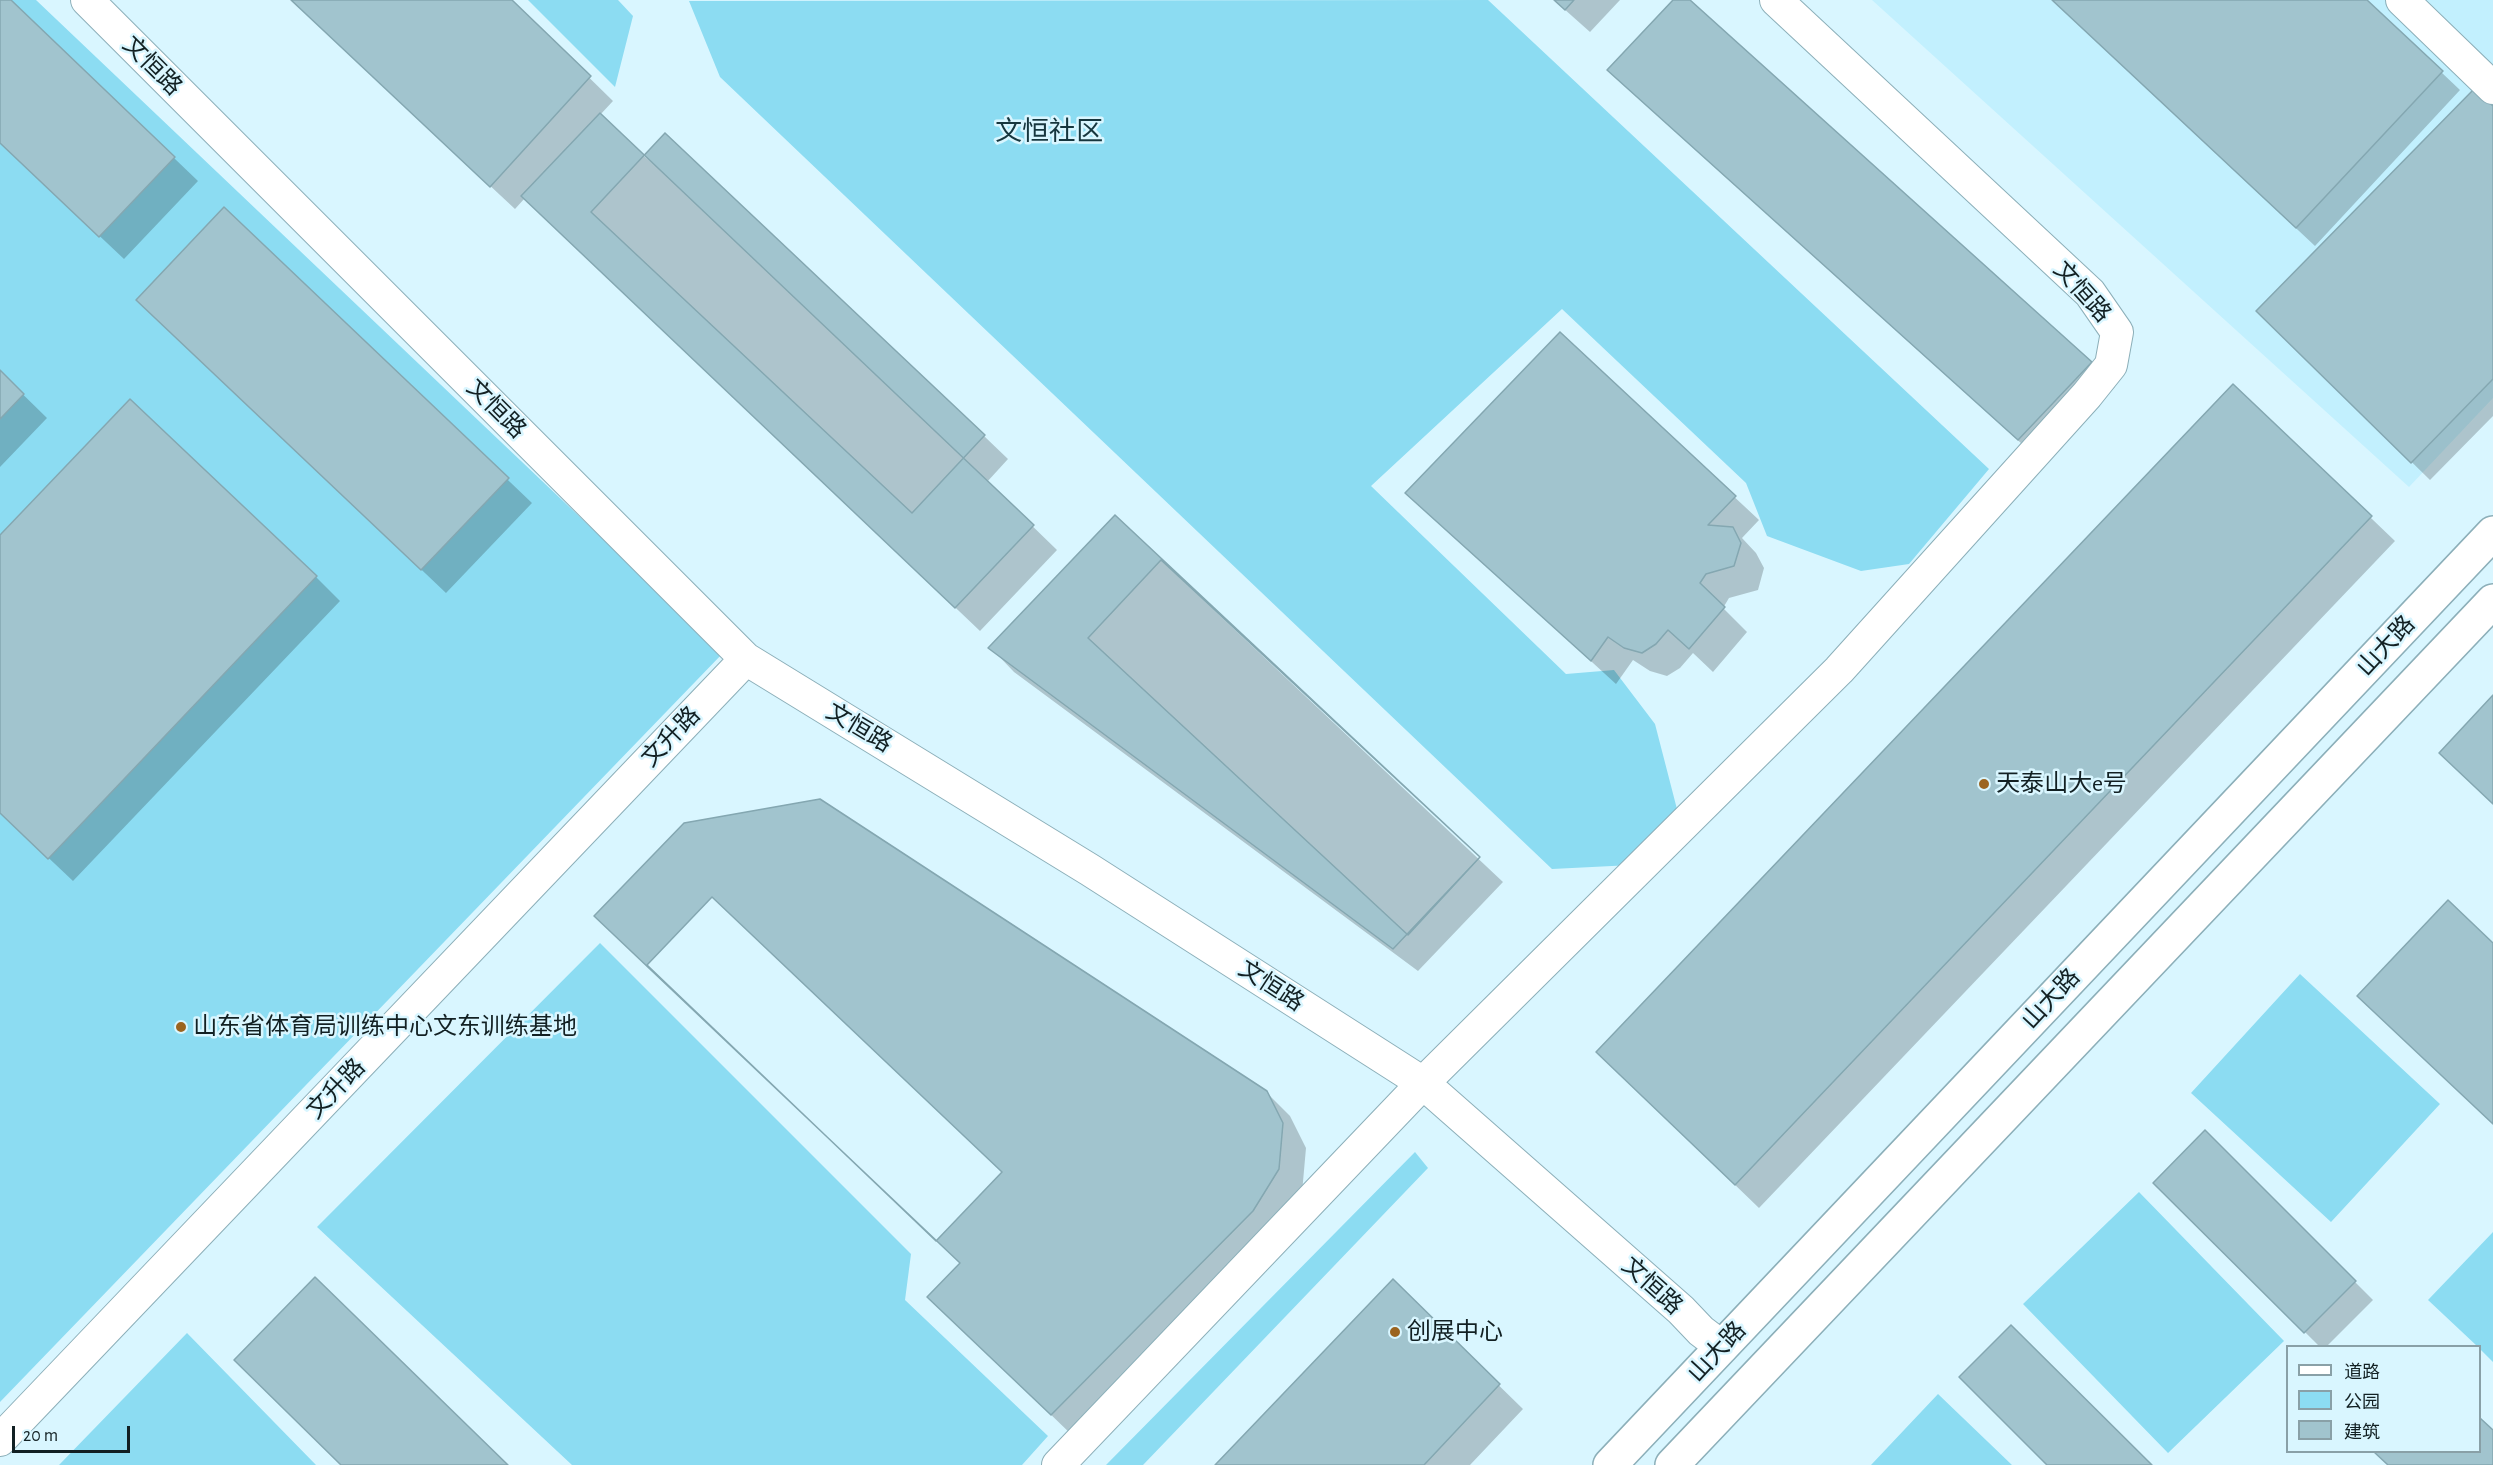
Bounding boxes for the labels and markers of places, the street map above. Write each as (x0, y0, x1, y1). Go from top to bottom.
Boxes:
place label: 天泰山大e号 (1996, 770, 2127, 798)
marker: 天泰山大e号 (1977, 777, 1991, 791)
place label: 山东省体育局训练中心文东训练基地 (193, 1013, 577, 1041)
marker: 山东省体育局训练中心文东训练基地 (174, 1020, 188, 1034)
place label: 创展中心 (1407, 1318, 1503, 1346)
marker: 创展中心 (1388, 1325, 1402, 1339)

